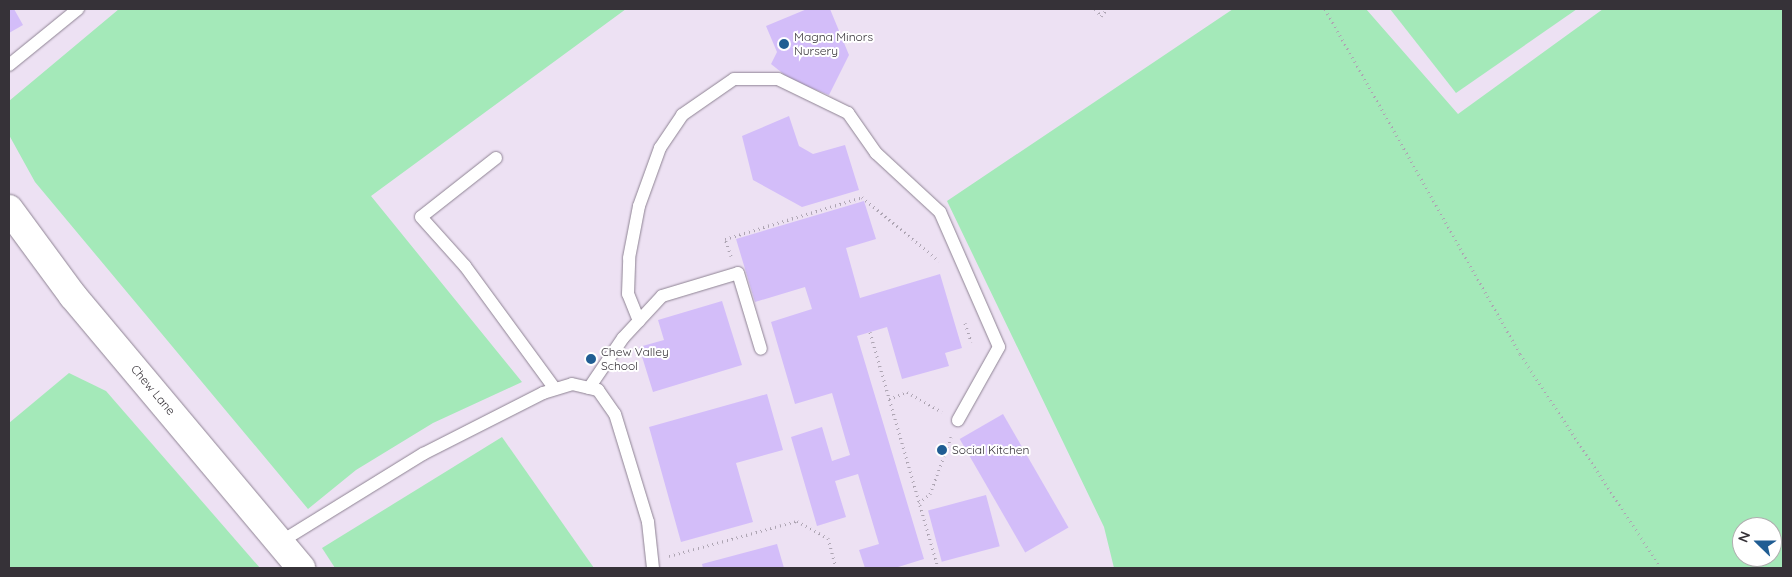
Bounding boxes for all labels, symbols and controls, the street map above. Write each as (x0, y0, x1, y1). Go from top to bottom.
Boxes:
place label: Magna Minors Nursery (794, 30, 873, 58)
marker: Magna Minors Nursery (778, 38, 790, 50)
place label: Chew Valley School (601, 345, 669, 373)
marker: Chew Valley School (585, 353, 597, 365)
street label: Chew Lane (128, 362, 178, 418)
place label: Social Kitchen (952, 443, 1030, 457)
marker: Social Kitchen (936, 444, 948, 456)
north arrow (1732, 517, 1782, 567)
text: N (1734, 529, 1754, 545)

